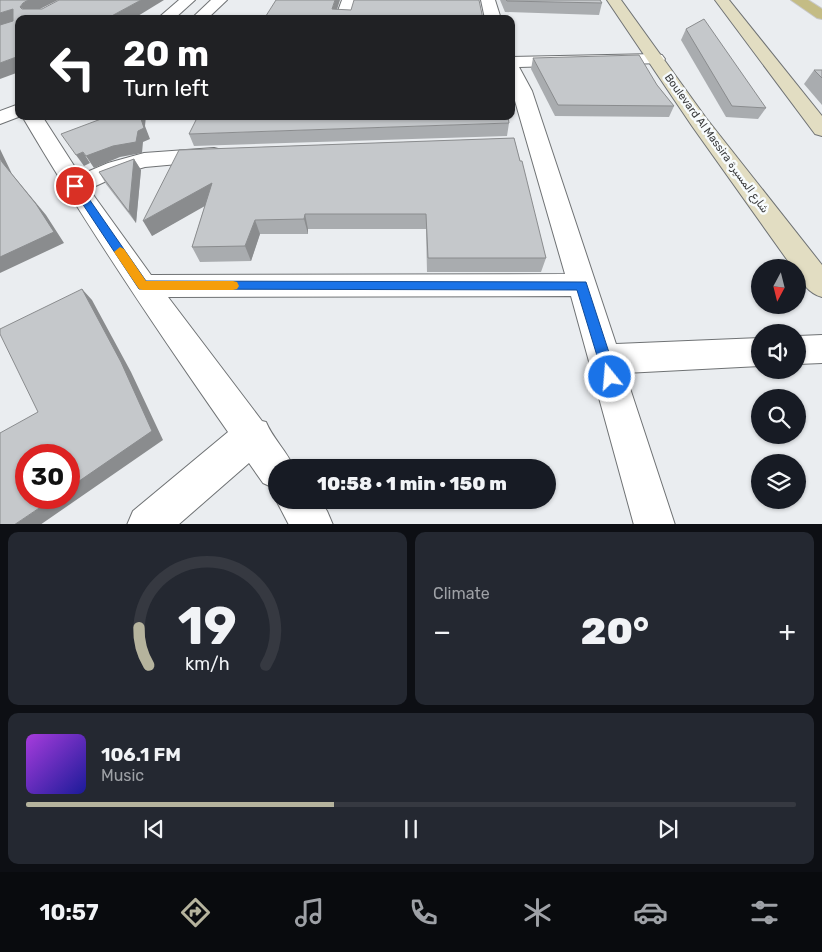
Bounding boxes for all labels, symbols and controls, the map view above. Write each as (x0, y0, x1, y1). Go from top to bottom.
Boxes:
text: 20 m (123, 33, 209, 75)
icon: left (40, 35, 105, 100)
street label: Boulevard Al Massira شارع المسيرة (660, 71, 771, 216)
text: Turn left (123, 75, 209, 102)
pin (54, 165, 96, 207)
icon: arrive (61, 172, 89, 200)
north arrow (751, 259, 806, 314)
map controls (751, 259, 806, 509)
button: sound (751, 324, 806, 379)
position arrow (583, 350, 635, 402)
button: search (751, 389, 806, 444)
speed limit sign: 30 (15, 444, 80, 509)
button: layers (751, 454, 806, 509)
text: 10:58 · 1 min · 150 m (317, 472, 507, 495)
text: Climate (433, 584, 490, 603)
text: 19 (178, 595, 237, 657)
text: 20° (581, 608, 649, 654)
text: − (433, 615, 451, 648)
text: + (779, 615, 796, 648)
text: km/h (185, 653, 230, 674)
text: 106.1 FM (101, 743, 181, 766)
text: Music (101, 766, 144, 785)
icon: previous (140, 815, 168, 843)
icon: pause (397, 815, 425, 843)
icon: next (654, 815, 682, 843)
icon: directions (178, 895, 213, 930)
icon: music (292, 895, 327, 930)
icon: phone (406, 895, 441, 930)
icon: climate (520, 895, 555, 930)
icon: car (633, 895, 668, 930)
icon: filters (747, 895, 782, 930)
text: 10:57 (39, 899, 99, 926)

